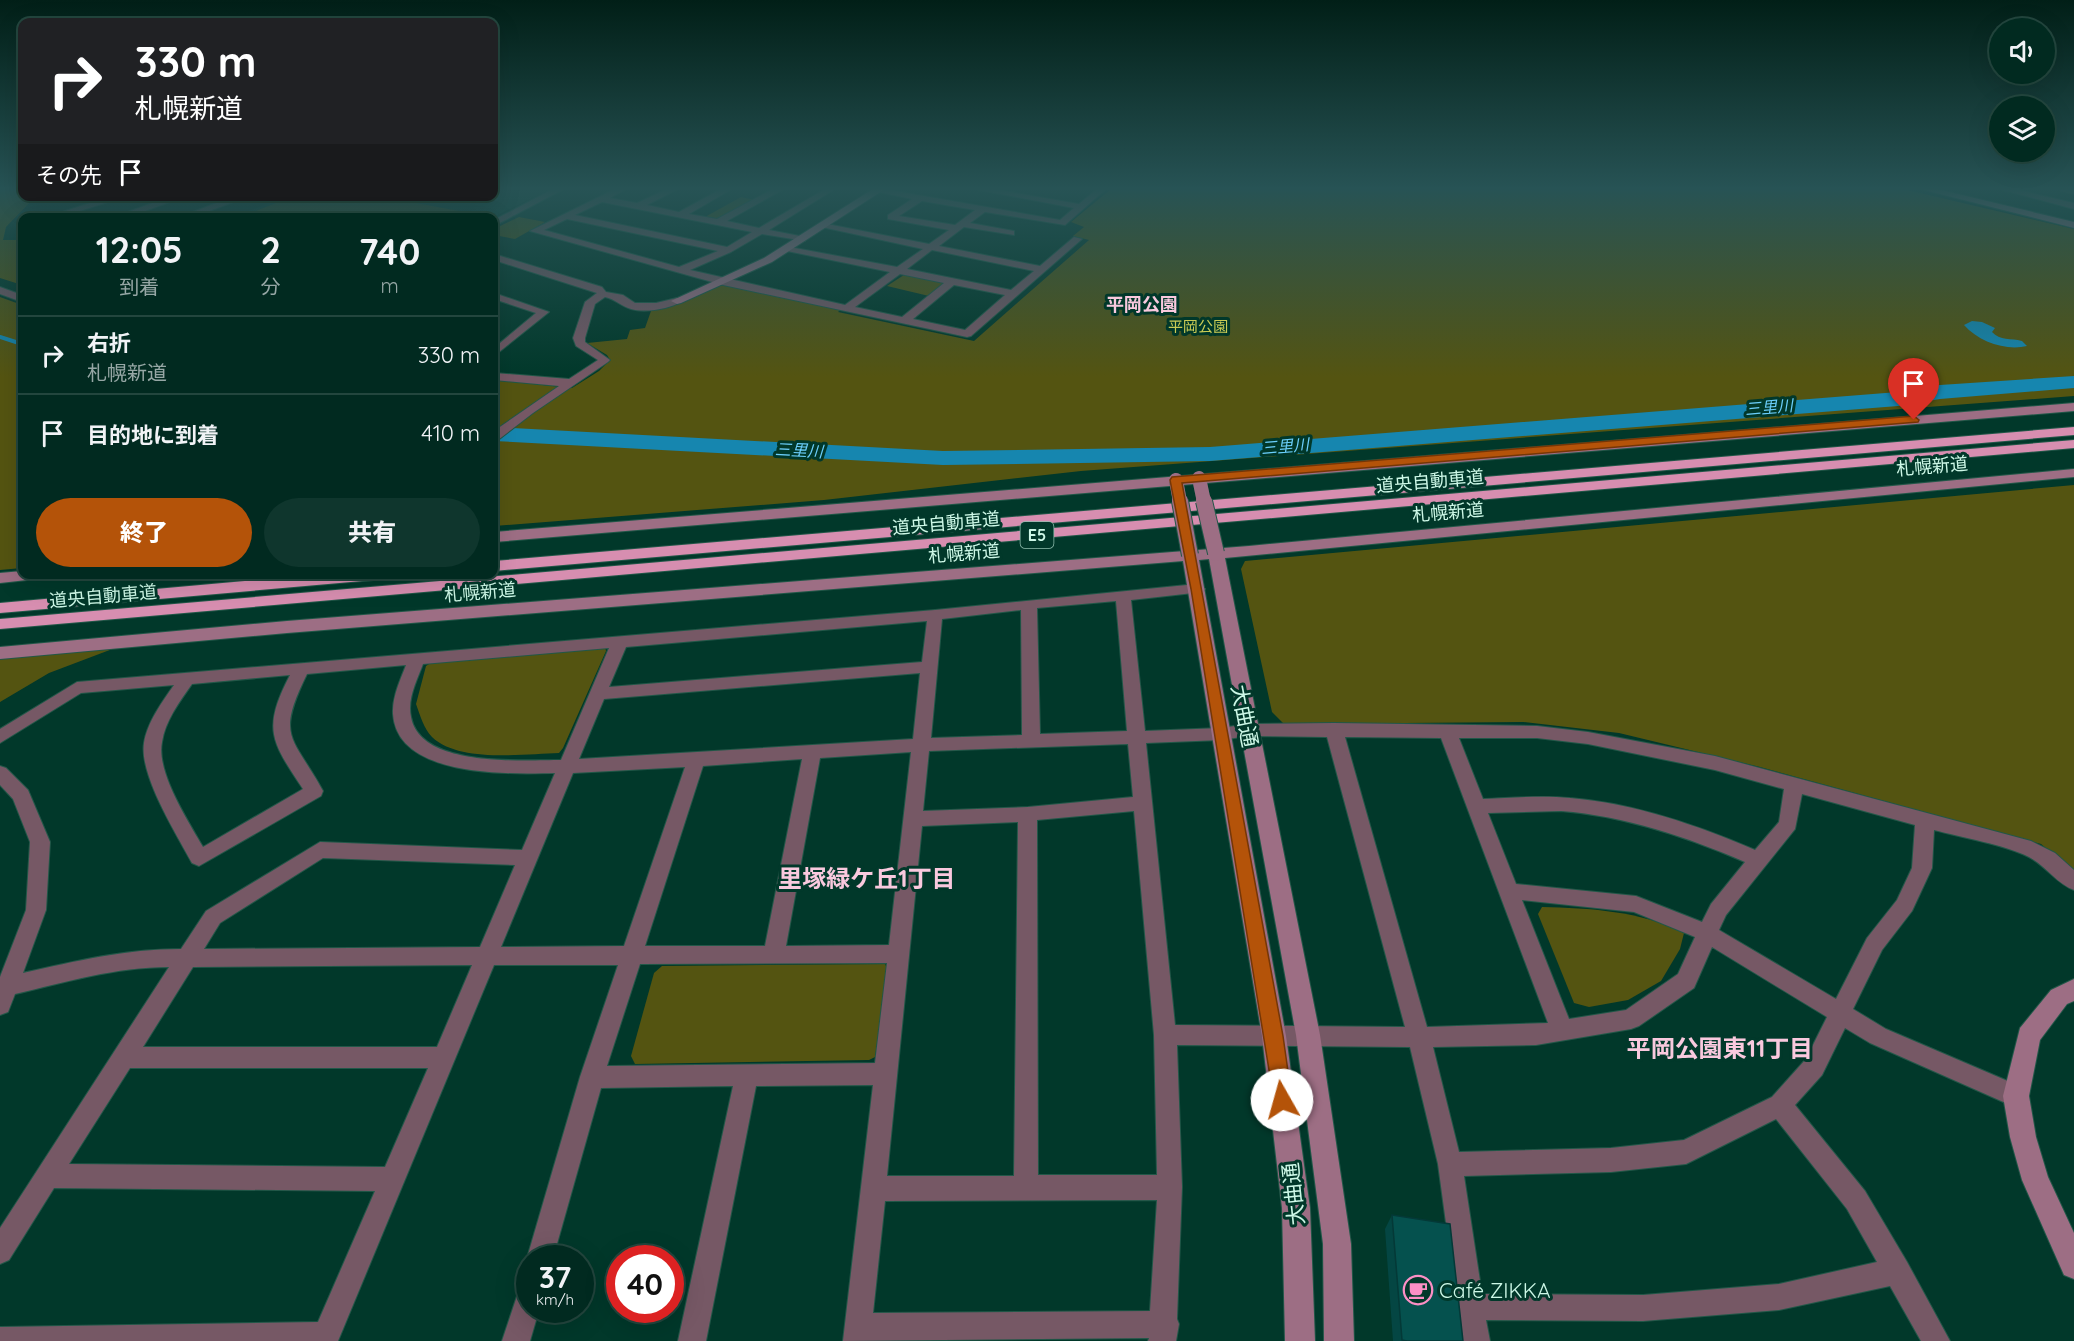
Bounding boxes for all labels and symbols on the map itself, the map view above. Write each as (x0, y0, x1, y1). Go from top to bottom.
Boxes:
district label: 平岡公園 (1106, 293, 1178, 316)
park label: 平岡公園 (1168, 317, 1228, 336)
pin (1888, 358, 1939, 420)
water label: 三里川 (1744, 395, 1796, 419)
water label: 三里川 (1260, 434, 1312, 458)
water label: 三里川 (775, 439, 825, 461)
street label: 札幌新道 (1895, 451, 1969, 481)
street label: 道央自動車道 (1375, 465, 1485, 497)
street label: 札幌新道 (1411, 497, 1485, 527)
street label: 道央自動車道 (891, 507, 1001, 539)
road number: E5 (1020, 522, 1054, 548)
street label: 札幌新道 (927, 538, 1001, 568)
street label: 札幌新道 (443, 577, 517, 607)
street label: 道央自動車道 (48, 580, 158, 612)
street label: 大曲通 (1226, 683, 1264, 749)
district label: 里塚緑ケ丘1丁目 (778, 863, 956, 893)
district label: 平岡公園東11丁目 (1627, 1033, 1813, 1063)
position arrow (1250, 1068, 1314, 1132)
street label: 大曲通 (1277, 1161, 1309, 1227)
speed limit sign: 40 (606, 1245, 684, 1323)
cafe icon: Café ZIKKA (1402, 1274, 1434, 1306)
place label: Café ZIKKA (1439, 1277, 1551, 1303)

